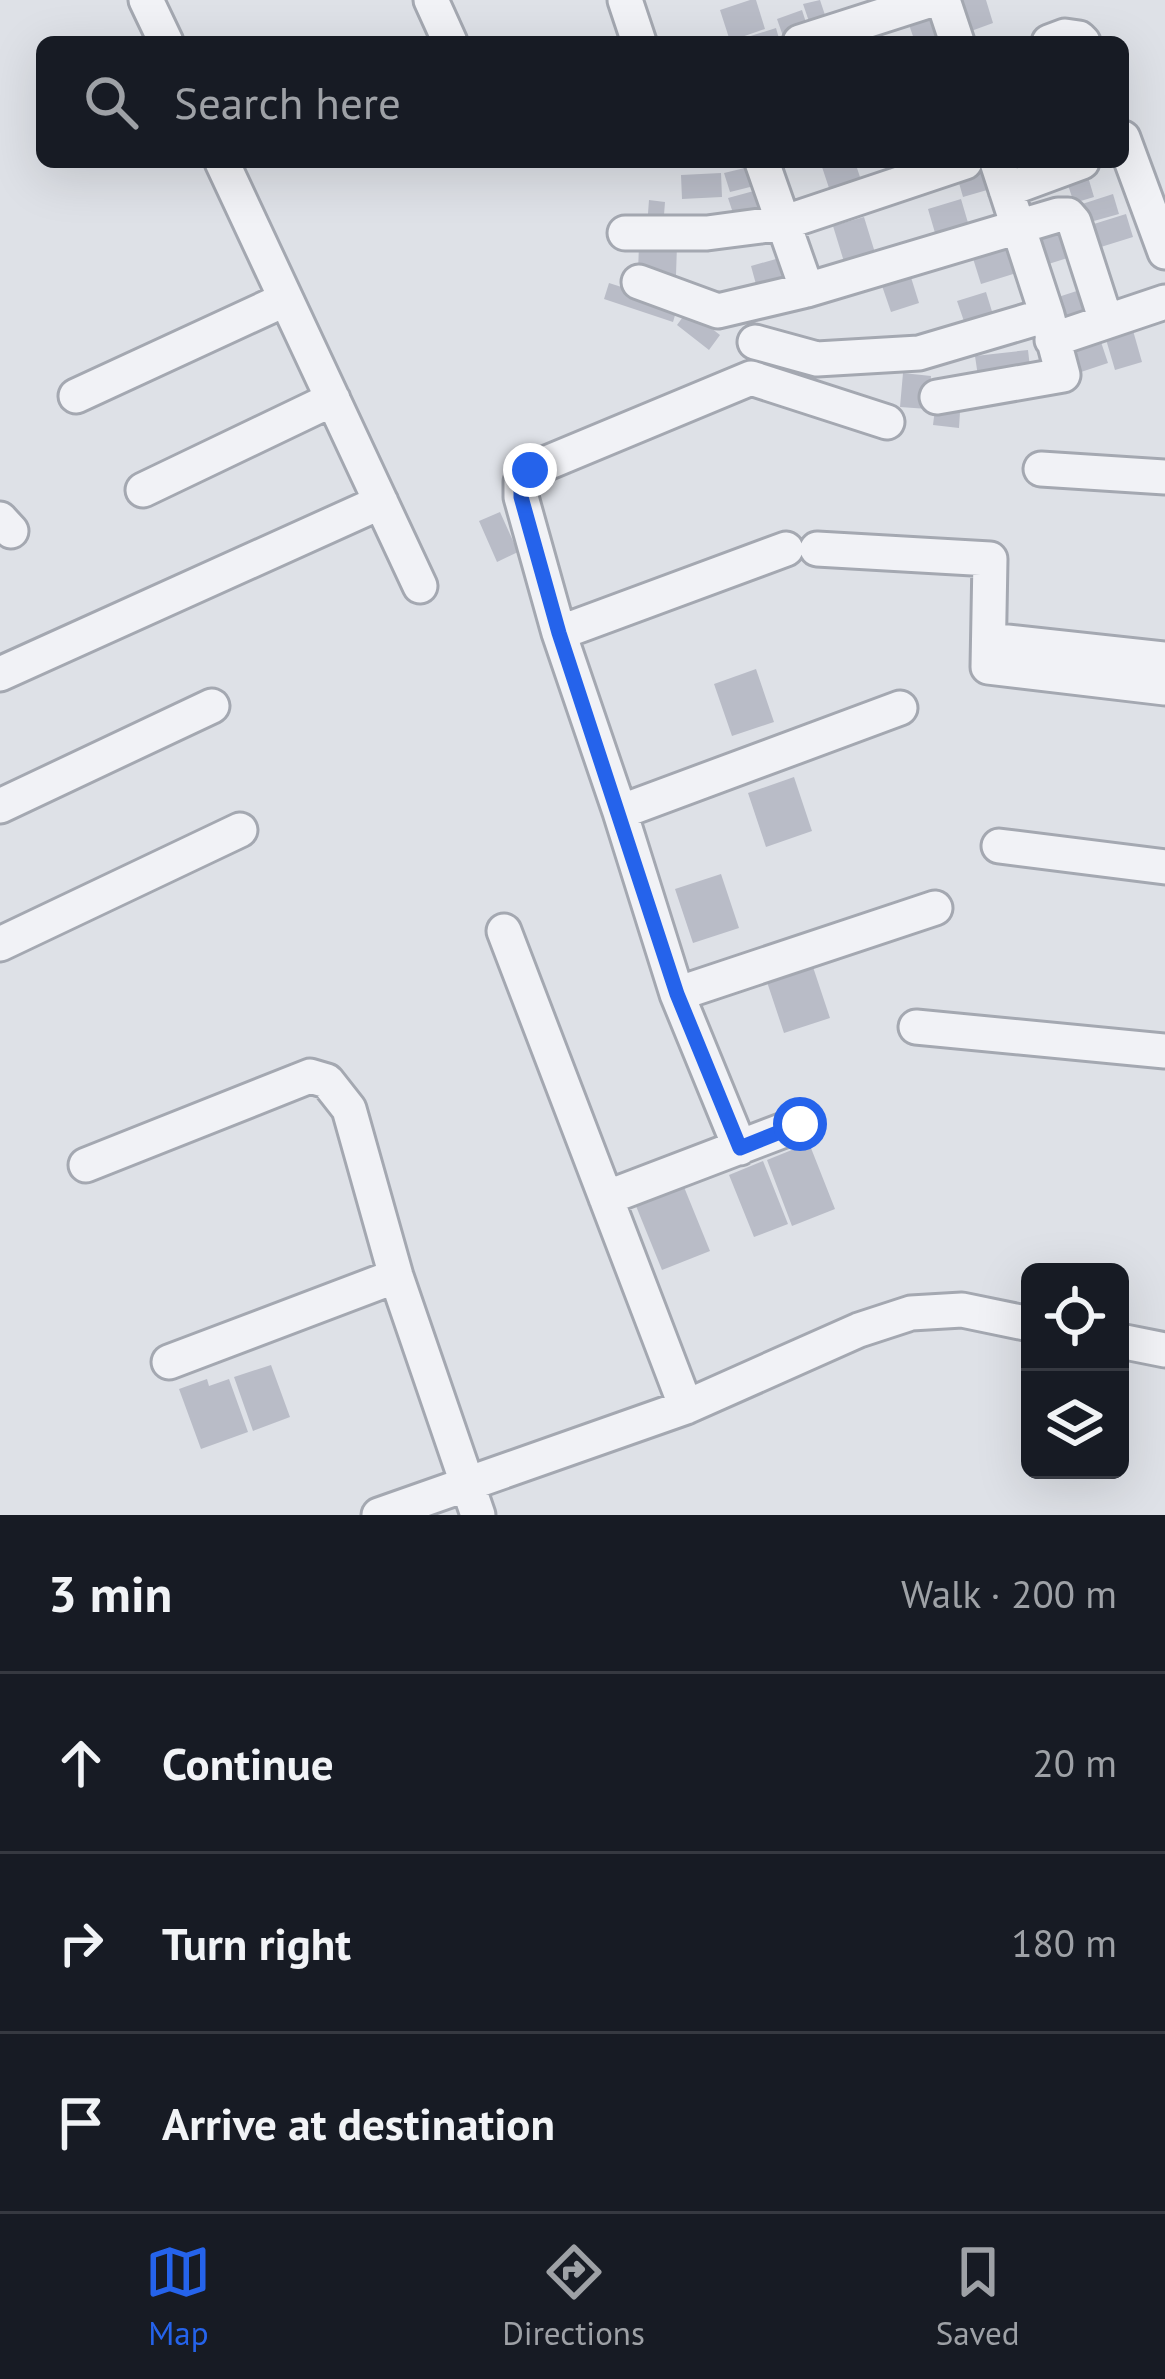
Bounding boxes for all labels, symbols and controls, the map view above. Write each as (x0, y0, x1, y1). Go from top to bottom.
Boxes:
search box (36, 36, 1129, 168)
icon: search (78, 69, 144, 135)
text: Search here (174, 73, 401, 131)
route end (503, 443, 557, 497)
route start (773, 1097, 827, 1151)
map controls (1021, 1263, 1129, 1479)
button: locate (1021, 1263, 1129, 1371)
button: layers (1021, 1371, 1129, 1479)
text: 3 min (48, 1560, 172, 1626)
text: Walk · 200 m (901, 1568, 1117, 1619)
icon: ahead (48, 1730, 114, 1796)
text: Continue (162, 1734, 334, 1792)
text: 20 m (1032, 1737, 1117, 1788)
icon: right (48, 1910, 114, 1976)
text: Turn right (162, 1914, 351, 1972)
text: 180 m (1011, 1917, 1117, 1968)
icon: arrive (48, 2090, 114, 2156)
text: Arrive at destination (162, 2094, 555, 2152)
tab: Map (145, 2239, 211, 2354)
tab: Directions (502, 2239, 645, 2354)
tab: Saved (936, 2239, 1020, 2354)

